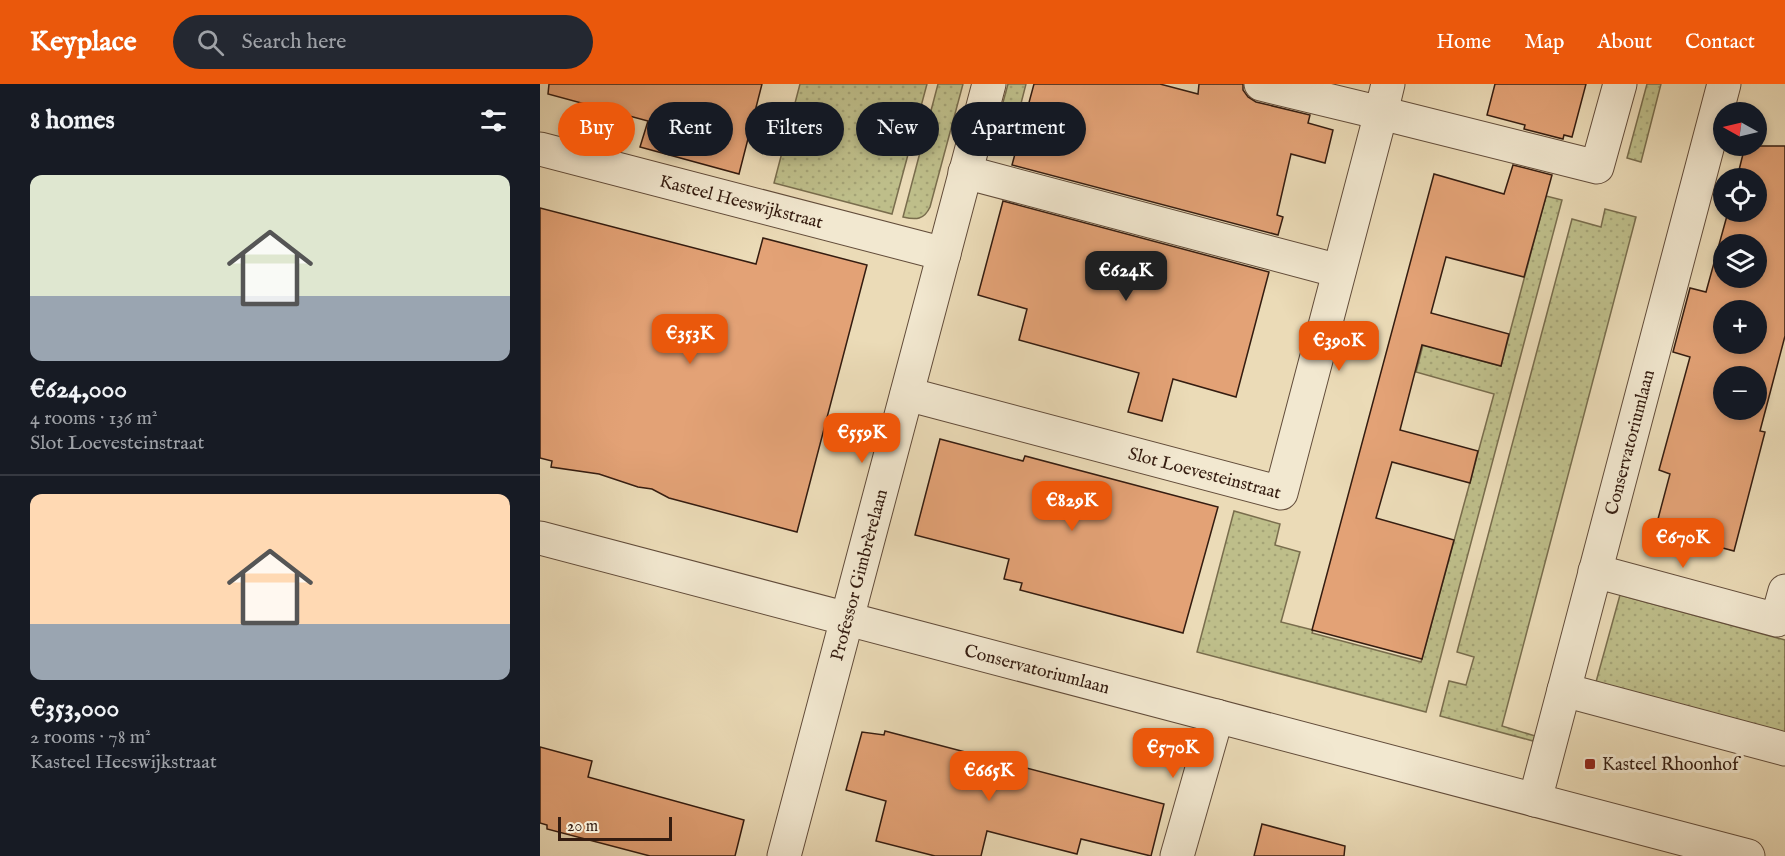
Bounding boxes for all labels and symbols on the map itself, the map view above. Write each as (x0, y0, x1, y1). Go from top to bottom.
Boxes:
north arrow (1713, 102, 1767, 156)
street label: Kasteel Heeswijkstraat (657, 170, 825, 235)
pin: €624K (1084, 251, 1168, 302)
pin: €353K (648, 314, 732, 365)
pin: €390K (1297, 321, 1381, 372)
street label: Conservatoriumlaan (1601, 367, 1661, 518)
pin: €559K (820, 413, 904, 464)
street label: Slot Loevesteinstraat (1125, 443, 1283, 505)
pin: €829K (1030, 481, 1114, 532)
street label: Professor Gimbrèrelaan (826, 486, 894, 663)
pin: €670K (1641, 518, 1725, 569)
street label: Conservatoriumlaan (961, 640, 1112, 701)
pin: €570K (1131, 728, 1215, 779)
pin: €665K (947, 751, 1031, 802)
place label: Kasteel Rhoonhof (1602, 754, 1742, 777)
marker: Kasteel Rhoonhof (1583, 757, 1597, 771)
scale bar (558, 814, 672, 842)

